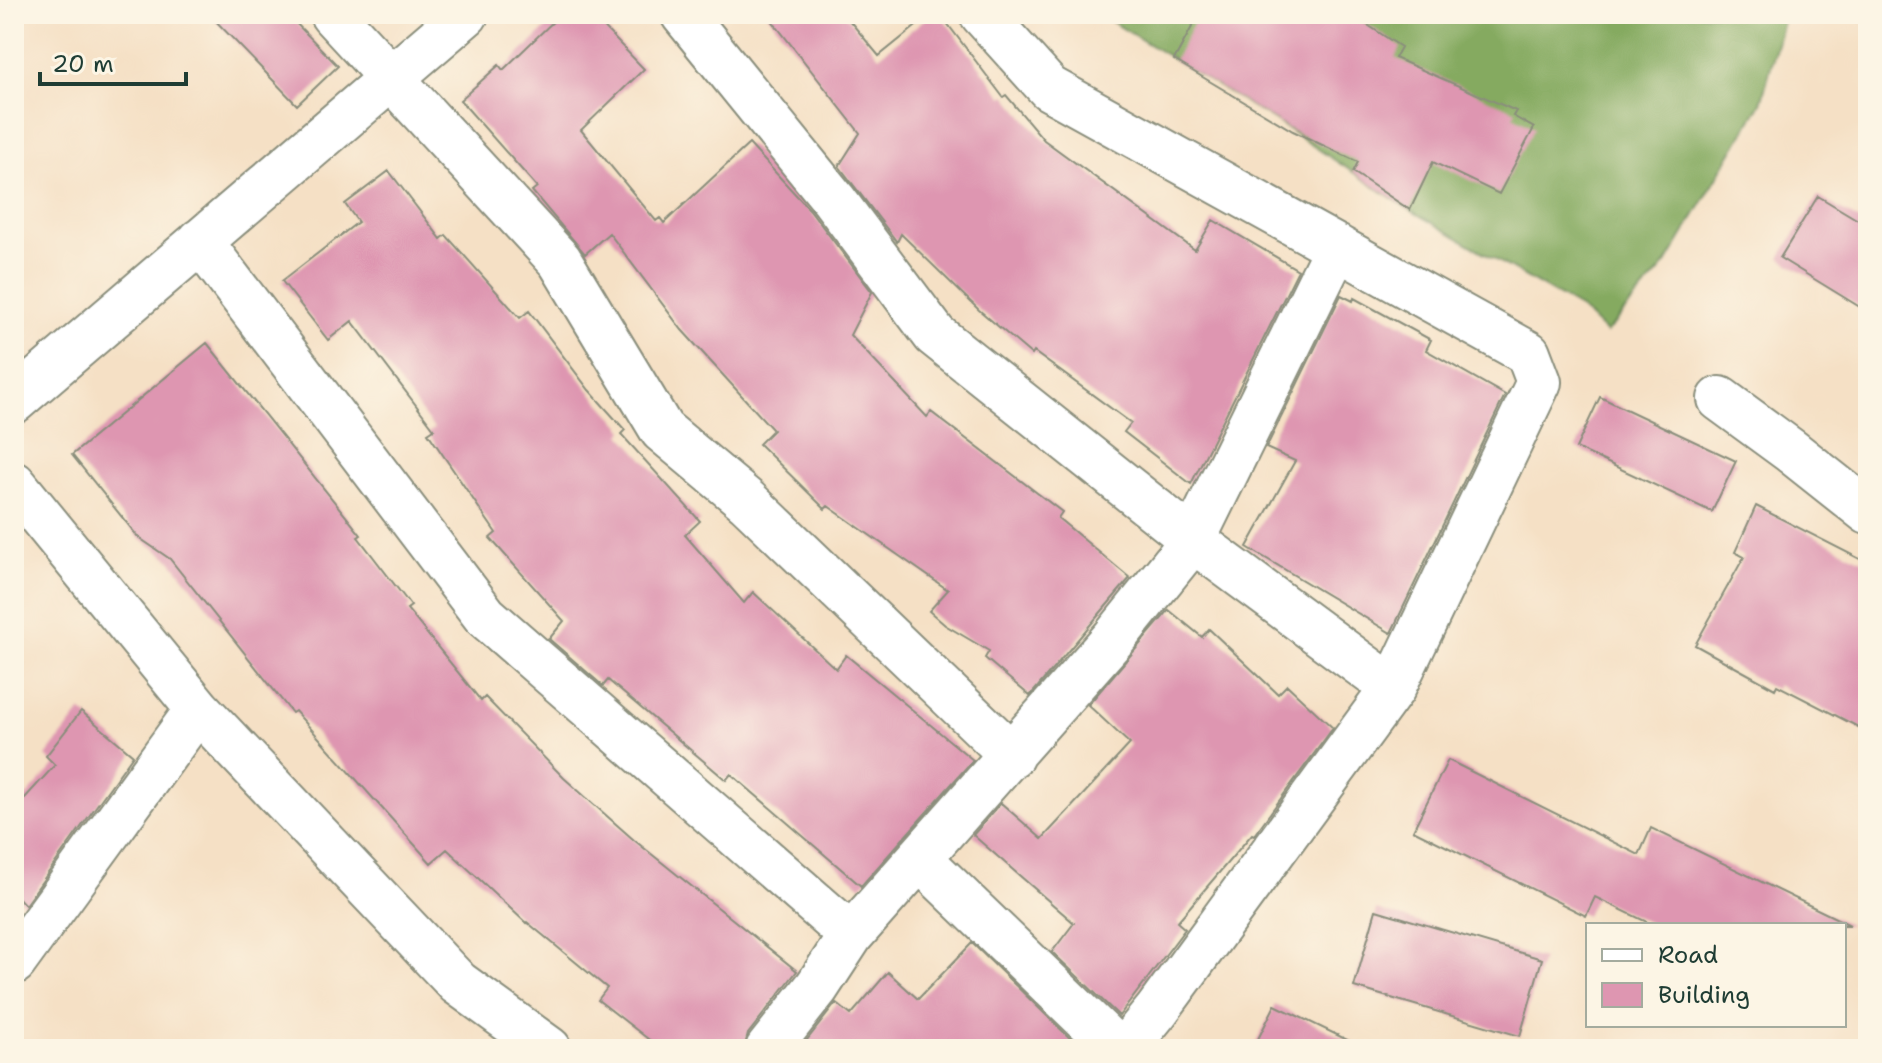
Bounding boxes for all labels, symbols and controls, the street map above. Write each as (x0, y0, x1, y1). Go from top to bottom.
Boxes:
scale bar (40, 36, 186, 86)
text: 20 m (52, 48, 114, 80)
legend (1586, 923, 1846, 1027)
text: Road (1658, 939, 1718, 971)
text: Building (1658, 979, 1750, 1011)

